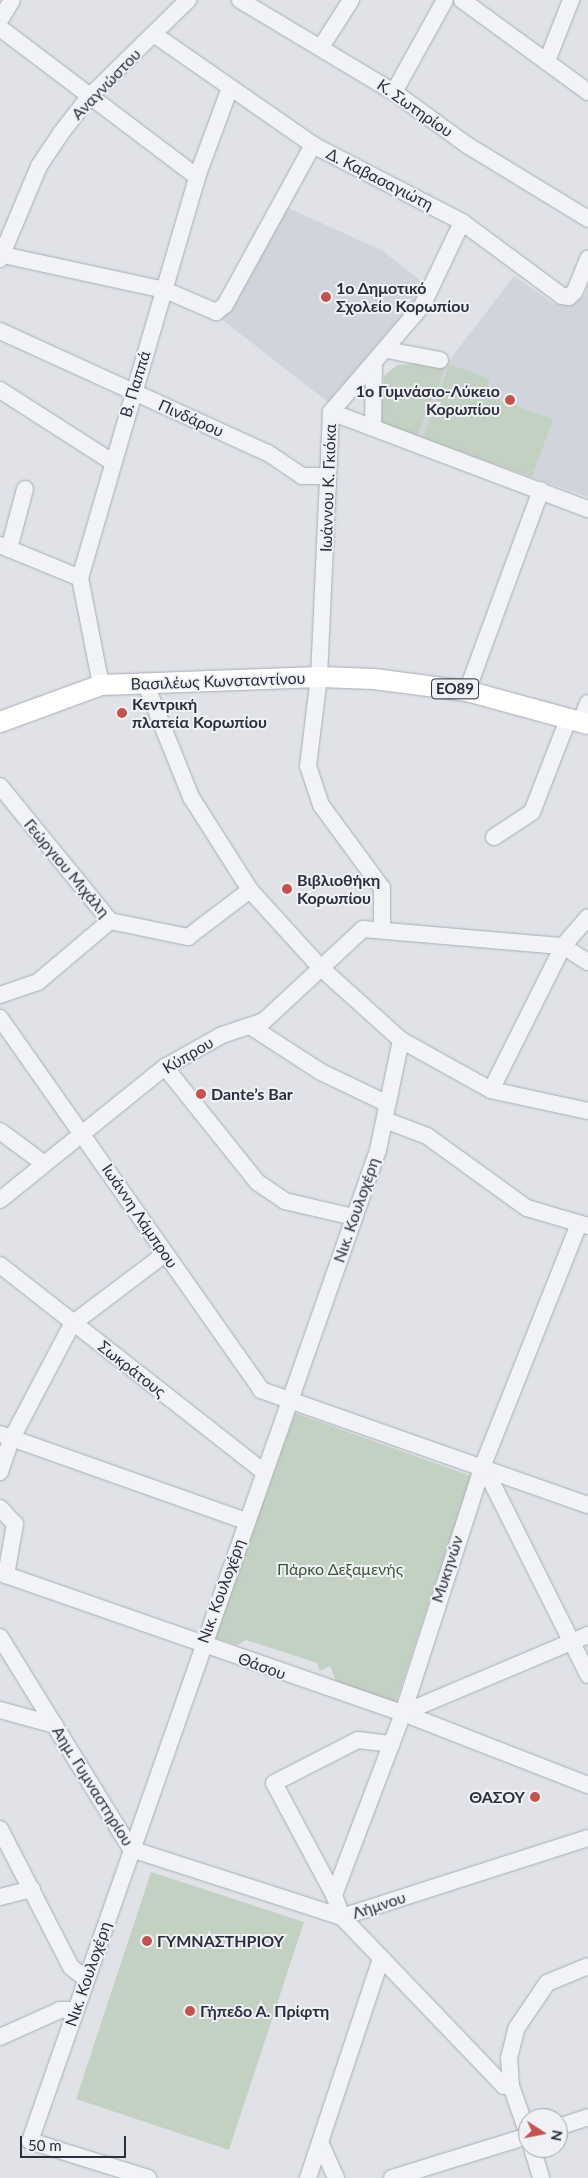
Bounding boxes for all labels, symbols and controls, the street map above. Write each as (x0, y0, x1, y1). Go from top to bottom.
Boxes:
street label: Αναγνώστου (67, 44, 145, 124)
street label: Κ. Σωτηρίου (374, 75, 456, 141)
street label: Δ. Καβασαγιώτη (323, 144, 437, 214)
place label: 1ο Δημοτικό Σχολείο Κορωπίου (336, 278, 470, 316)
marker: 1ο Δημοτικό Σχολείο Κορωπίου (320, 291, 332, 303)
street label: Β. Παππά (116, 348, 154, 420)
place label: 1ο Γυμνάσιο-Λύκειο Κορωπίου (356, 381, 500, 419)
marker: 1ο Γυμνάσιο-Λύκειο Κορωπίου (504, 394, 516, 406)
street label: Πινδάρου (155, 395, 227, 441)
street label: Ιωάννου Κ. Γκιόκα (316, 424, 340, 552)
street label: Βασιλέως Κωνσταντίνου (130, 668, 306, 694)
road number: ΕΟ89 (430, 676, 480, 702)
place label: Κεντρική πλατεία Κορωπίου (132, 694, 267, 732)
marker: Κεντρική πλατεία Κορωπίου (116, 707, 128, 719)
street label: Γεώργιου Μιχάλη (20, 815, 114, 921)
place label: Βιβλιοθήκη Κορωπίου (297, 870, 380, 908)
marker: Βιβλιοθήκη Κορωπίου (281, 883, 293, 895)
street label: Κύπρου (159, 1032, 217, 1078)
place label: Dante’s Bar (211, 1084, 293, 1104)
marker: Dante’s Bar (195, 1088, 207, 1100)
street label: Νικ. Κουλοχέρη (329, 1155, 383, 1265)
street label: Ιωάννη Λάμπρου (98, 1160, 182, 1272)
street label: Σωκράτους (94, 1337, 170, 1401)
street label: Μυκηνών (427, 1533, 467, 1605)
street label: Νικ. Κουλοχέρη (193, 1536, 249, 1646)
park label: Πάρκο Δεξαμενής (277, 1559, 403, 1579)
street label: Θάσου (235, 1648, 289, 1684)
street label: Αημ. Γυμναστηρίου (48, 1723, 138, 1849)
place label: ΘΑΣΟΥ (469, 1787, 525, 1807)
marker: ΘΑΣΟΥ (529, 1791, 541, 1803)
street label: Λήμνου (350, 1887, 408, 1923)
street label: Νικ. Κουλοχέρη (61, 1919, 115, 2029)
place label: ΓΥΜΝΑΣΤΗΡΙΟΥ (157, 1931, 284, 1951)
marker: ΓΥΜΝΑΣΤΗΡΙΟΥ (141, 1935, 153, 1947)
place label: Γήπεδο Α. Πρίφτη (200, 2001, 330, 2021)
marker: Γήπεδο Α. Πρίφτη (184, 2005, 196, 2017)
north arrow (518, 2108, 568, 2158)
scale bar (22, 2126, 129, 2158)
text: N (548, 2129, 567, 2143)
text: 50 m (28, 2136, 62, 2154)

